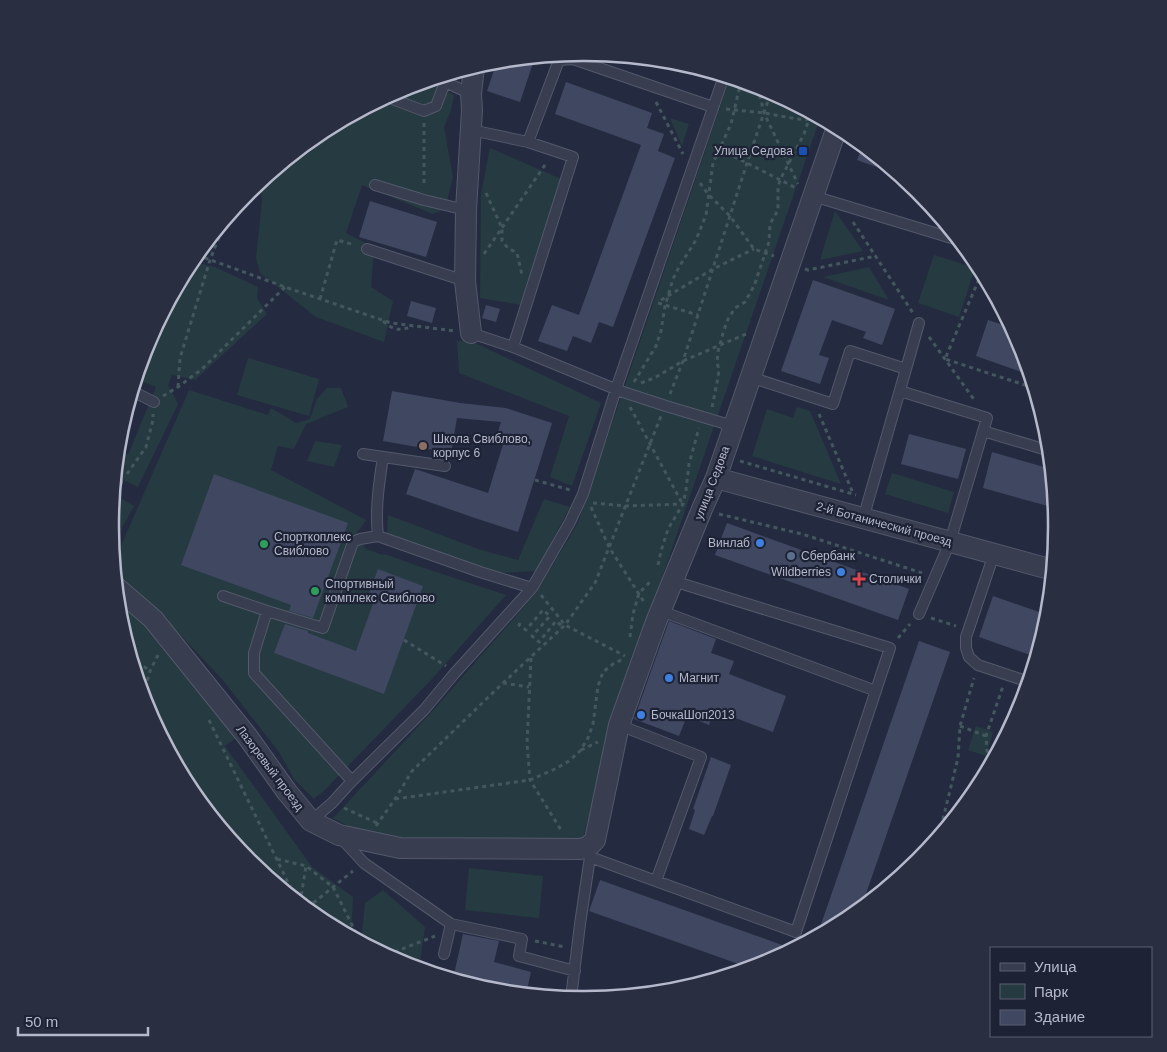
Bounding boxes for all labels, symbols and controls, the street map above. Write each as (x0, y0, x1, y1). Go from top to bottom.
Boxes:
place label: Улица Седова (714, 144, 793, 158)
marker: Улица Седова (797, 145, 809, 157)
place label: Школа Свиблово, корпус 6 (433, 432, 531, 460)
marker: Школа Свиблово, корпус 6 (417, 440, 429, 452)
street label: улица Седова (691, 444, 733, 522)
street label: 2-й Ботанический проезд (815, 499, 953, 549)
place label: Спорткоплекс Свиблово (274, 530, 351, 558)
place label: Винлаб (708, 536, 750, 550)
marker: Винлаб (754, 537, 766, 549)
marker: Спорткоплекс Свиблово (258, 538, 270, 550)
place label: Сбербанк (801, 549, 856, 563)
marker: Сбербанк (785, 550, 797, 562)
place label: Wildberries (771, 565, 831, 579)
marker: Wildberries (835, 566, 847, 578)
place label: Столички (869, 572, 921, 586)
marker: Столички (853, 573, 865, 585)
place label: Спортивный комплекс Свиблово (325, 577, 435, 605)
marker: Спортивный комплекс Свиблово (309, 585, 321, 597)
place label: Магнит (679, 671, 720, 685)
marker: Магнит (663, 672, 675, 684)
place label: БочкаШоп2013 (651, 708, 735, 722)
marker: БочкаШоп2013 (635, 709, 647, 721)
street label: Лазоревый проезд (233, 723, 307, 813)
legend (990, 947, 1152, 1037)
text: Улица (1034, 958, 1077, 975)
text: Парк (1034, 983, 1068, 1000)
scale bar (18, 1004, 148, 1036)
text: Здание (1034, 1008, 1085, 1025)
text: 50 m (25, 1013, 58, 1030)

